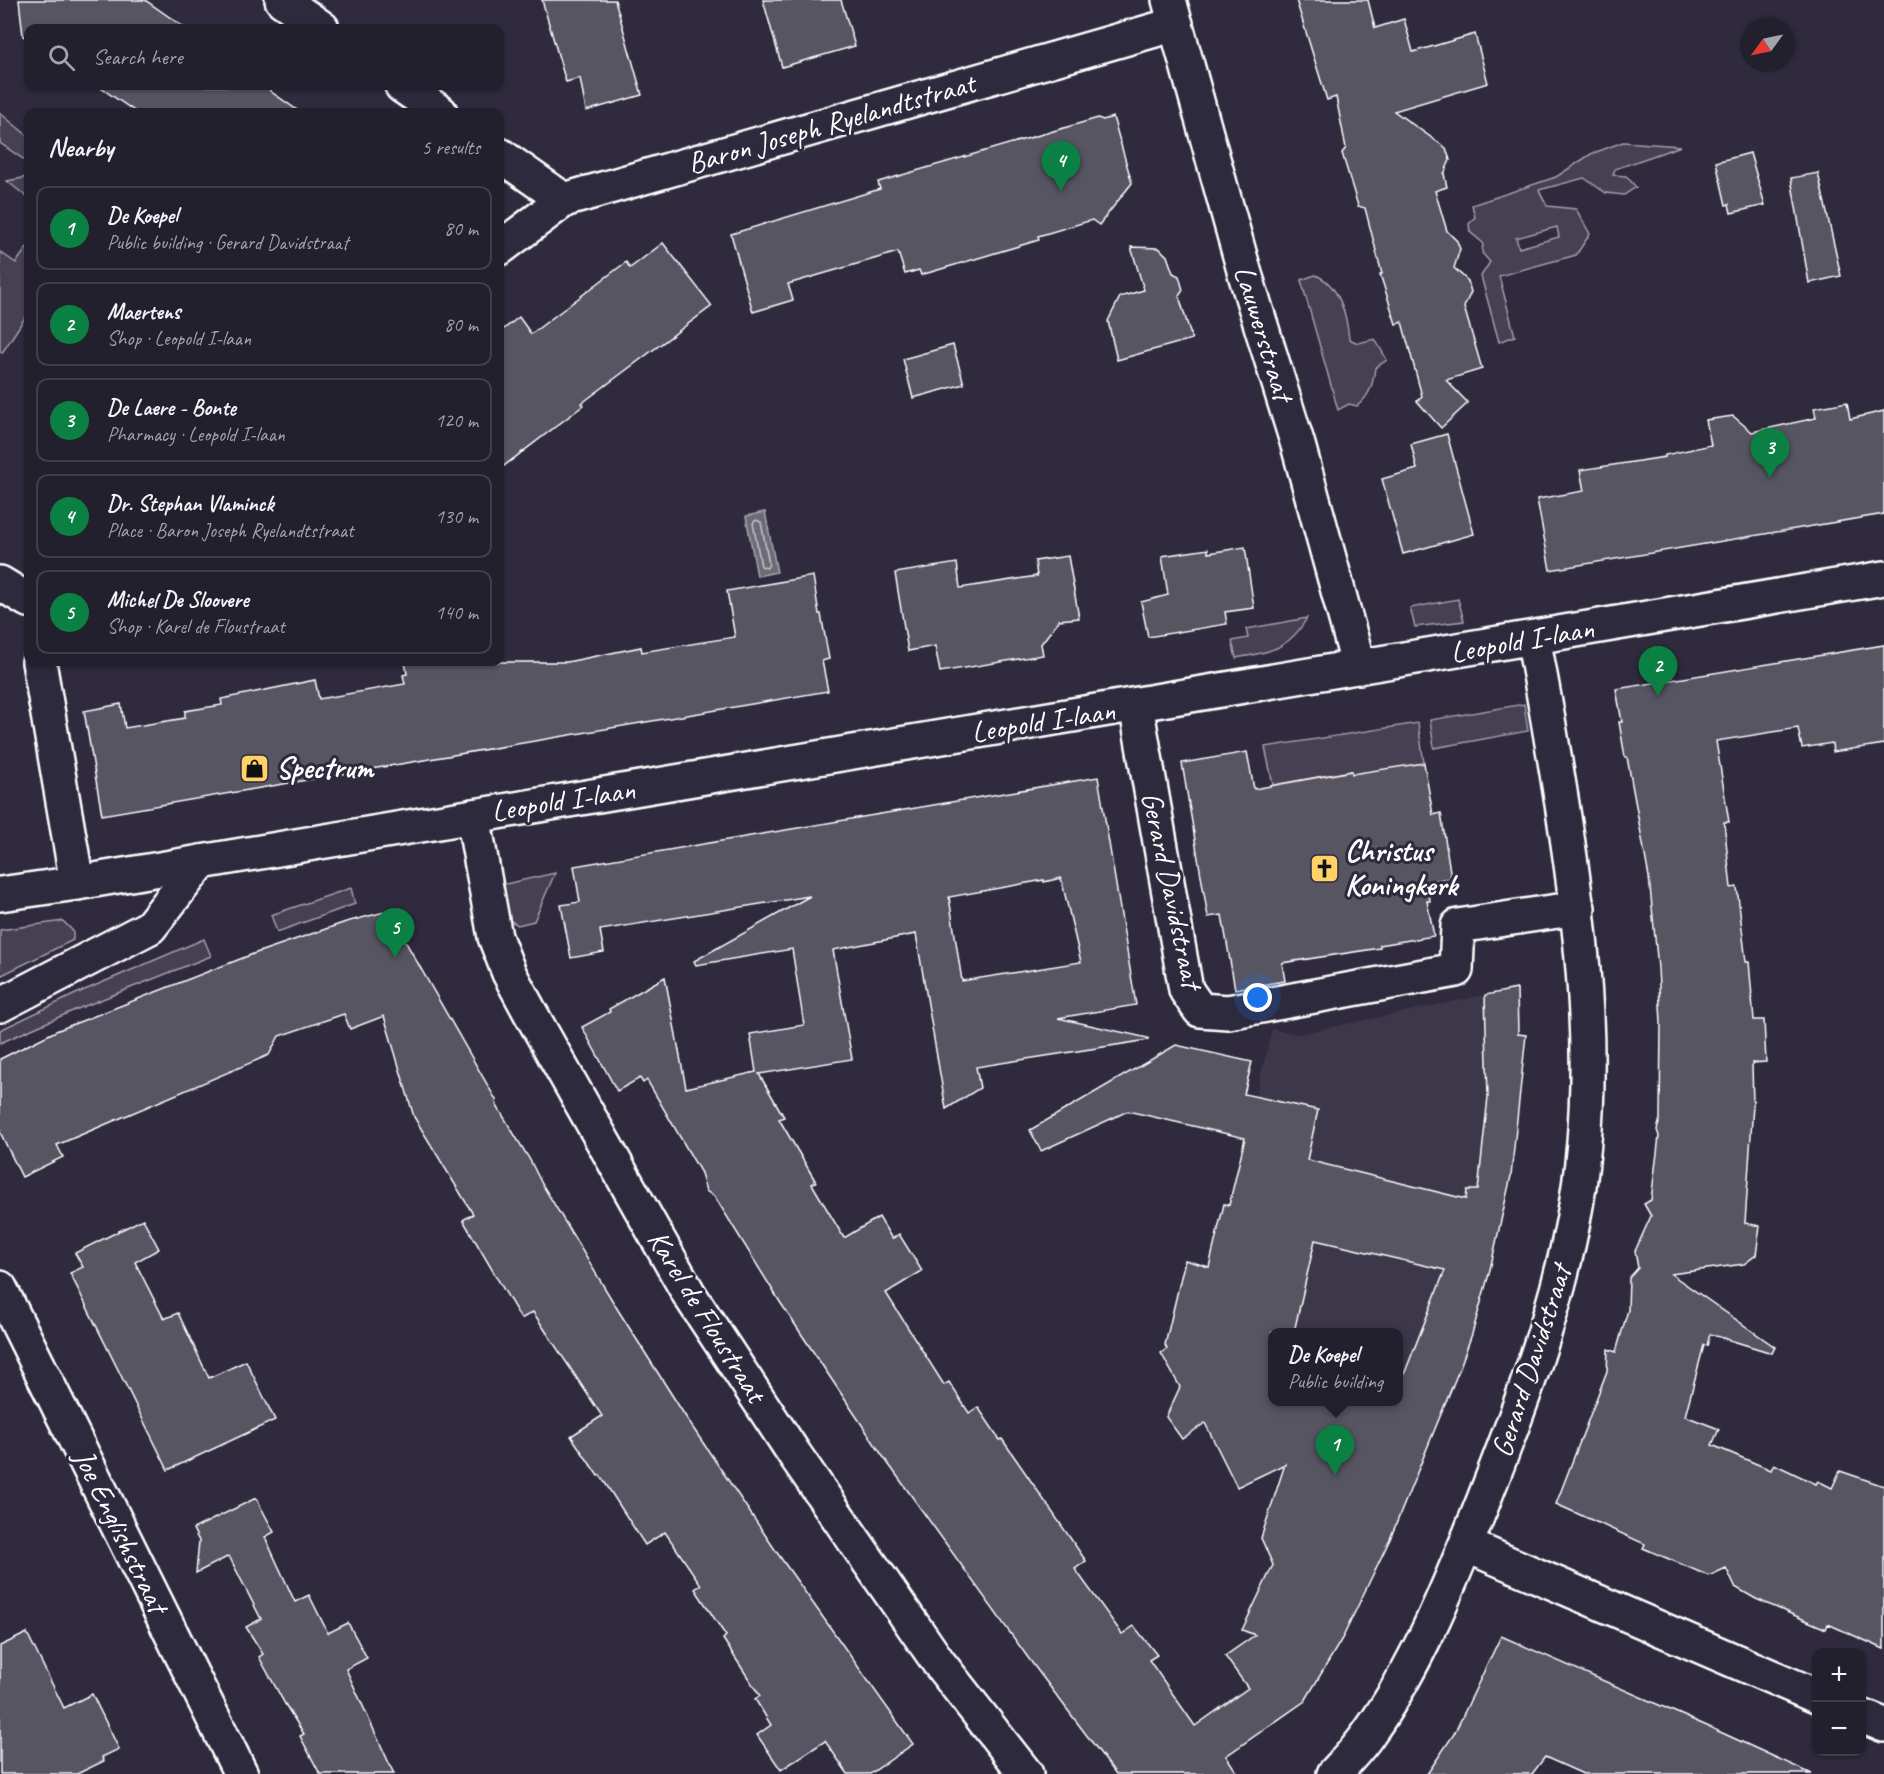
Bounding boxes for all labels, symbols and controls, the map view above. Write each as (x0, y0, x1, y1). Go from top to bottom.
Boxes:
north arrow (1740, 18, 1794, 72)
search box (24, 24, 504, 90)
icon: search (45, 41, 78, 74)
text: Search here (93, 43, 183, 71)
street label: Baron Joseph Ryelandtstraat (683, 63, 982, 182)
text: Nearby (48, 131, 113, 164)
text: 5 results (421, 135, 480, 160)
pin: 4 (1042, 142, 1080, 191)
text: De Koepel (107, 202, 178, 230)
text: 1 (65, 216, 74, 241)
text: 80 m (444, 216, 478, 241)
text: Public building · Gerard Davidstraat (107, 230, 348, 255)
street label: Lauwerstraat (1225, 261, 1304, 409)
text: Maertens (107, 298, 181, 326)
text: 2 (65, 312, 74, 337)
text: 80 m (444, 312, 478, 337)
text: Shop · Leopold I-laan (107, 326, 251, 351)
text: De Laere - Bonte (107, 394, 236, 422)
text: 3 (65, 408, 74, 433)
text: 120 m (435, 408, 478, 433)
text: Pharmacy · Leopold I-laan (107, 422, 285, 447)
pin: 3 (1750, 428, 1790, 478)
text: Dr. Stephan Vlaminck (107, 490, 274, 518)
text: 4 (65, 504, 74, 529)
text: 130 m (435, 504, 478, 529)
text: Place · Baron Joseph Ryelandtstraat (107, 518, 354, 543)
text: Michel De Sloovere (107, 586, 249, 614)
text: 5 (65, 600, 74, 625)
text: 140 m (435, 600, 478, 625)
street label: Leopold I-laan (1447, 609, 1597, 671)
text: Shop · Karel de Floustraat (107, 614, 285, 639)
pin: 2 (1638, 646, 1678, 696)
street label: Leopold I-laan (969, 691, 1118, 751)
place label: Spectrum (276, 749, 375, 787)
shop icon: Spectrum (239, 752, 271, 784)
street label: Leopold I-laan (489, 770, 638, 830)
street label: Gerard Davidstraat (1133, 788, 1212, 996)
place label: Christus Koningkerk (1345, 832, 1460, 904)
church icon: Christus Koningkerk (1308, 852, 1340, 884)
pin: 5 (376, 908, 414, 958)
your location (1243, 983, 1272, 1012)
street label: Karel de Floustraat (639, 1223, 777, 1412)
street label: Gerard Davidstraat (1482, 1256, 1581, 1462)
popup (1268, 1328, 1403, 1406)
text: De Koepel (1288, 1341, 1359, 1369)
text: Public building (1288, 1369, 1383, 1394)
pin: 1 (1316, 1426, 1354, 1475)
street label: Joe Englishstraat (64, 1441, 179, 1623)
map controls (1812, 1648, 1866, 1756)
button: + (1812, 1648, 1866, 1702)
button: − (1812, 1702, 1866, 1756)

